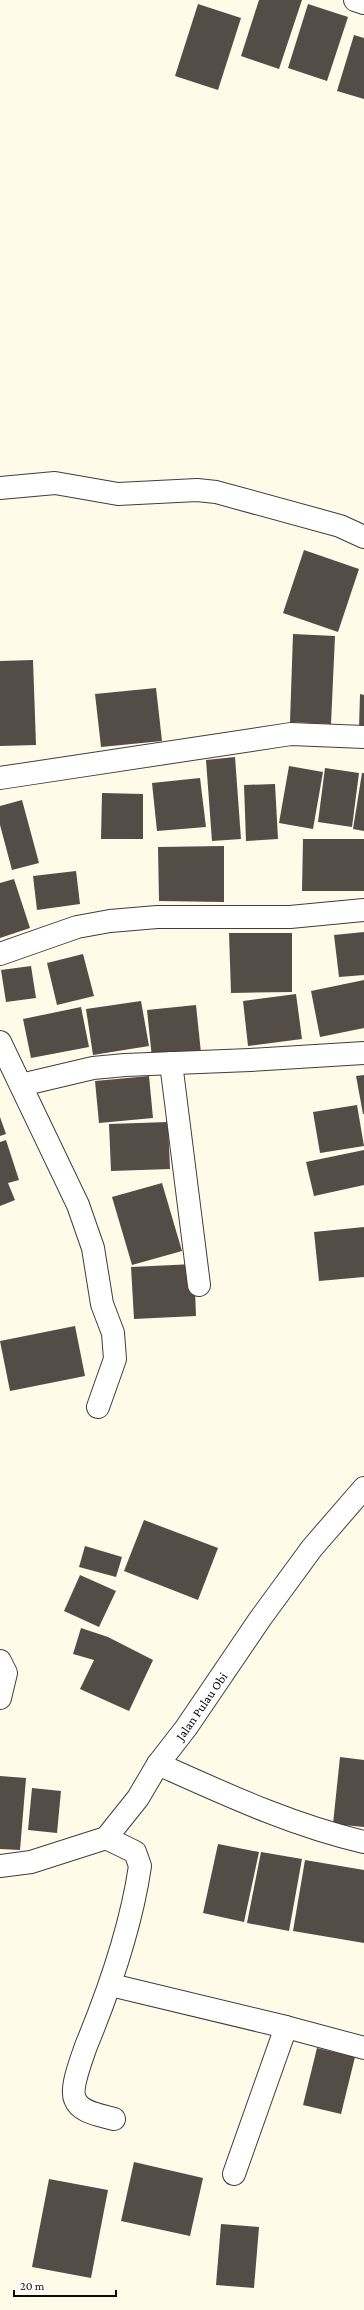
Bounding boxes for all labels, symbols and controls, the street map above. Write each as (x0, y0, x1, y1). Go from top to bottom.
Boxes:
street label: Jalan Pulau Obi (172, 1669, 231, 1744)
scale bar (14, 2272, 116, 2298)
text: 20 m (20, 2279, 45, 2293)

